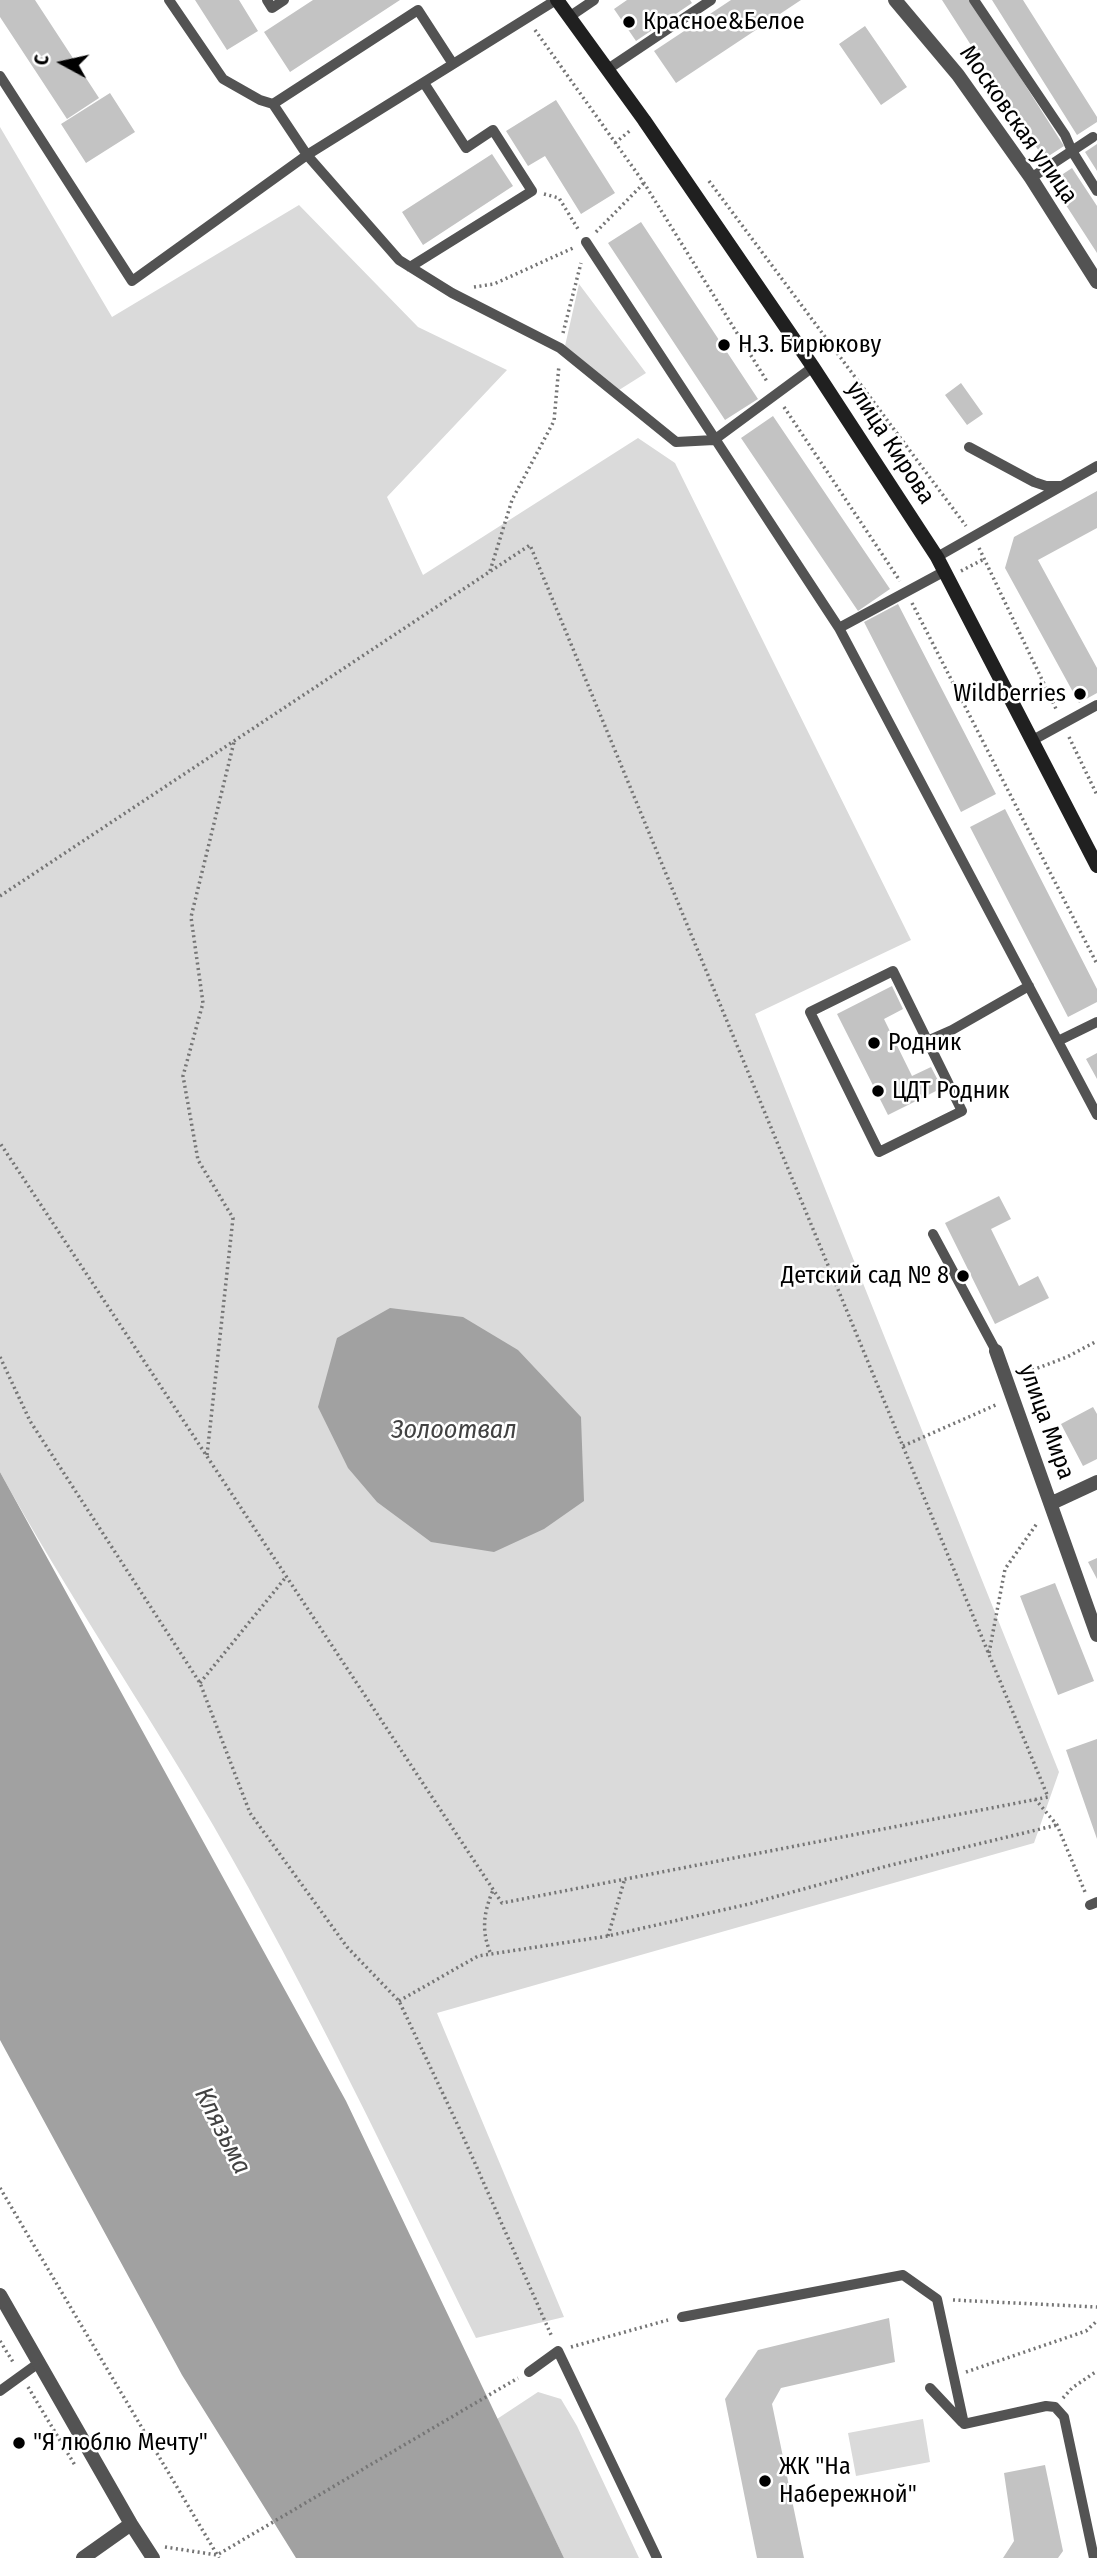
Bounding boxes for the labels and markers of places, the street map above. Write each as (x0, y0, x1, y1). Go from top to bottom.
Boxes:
place label: Красное&Белое (643, 8, 805, 36)
marker: Красное&Белое (621, 14, 637, 30)
place label: Н.З. Бирюкову (738, 331, 881, 359)
marker: Н.З. Бирюкову (716, 337, 732, 353)
place label: Wildberries (953, 680, 1066, 708)
marker: Wildberries (1072, 686, 1088, 702)
place label: Родник (888, 1029, 961, 1057)
marker: Родник (866, 1035, 882, 1051)
place label: ЦДТ Родник (892, 1077, 1010, 1105)
marker: ЦДТ Родник (870, 1083, 886, 1099)
place label: Детский сад № 8 (781, 1262, 949, 1290)
marker: Детский сад № 8 (955, 1268, 971, 1284)
place label: "Я люблю Мечту" (33, 2429, 208, 2457)
marker: "Я люблю Мечту" (11, 2435, 27, 2451)
place label: ЖК "На Набережной" (779, 2453, 917, 2509)
marker: ЖК "На Набережной" (757, 2473, 773, 2489)

